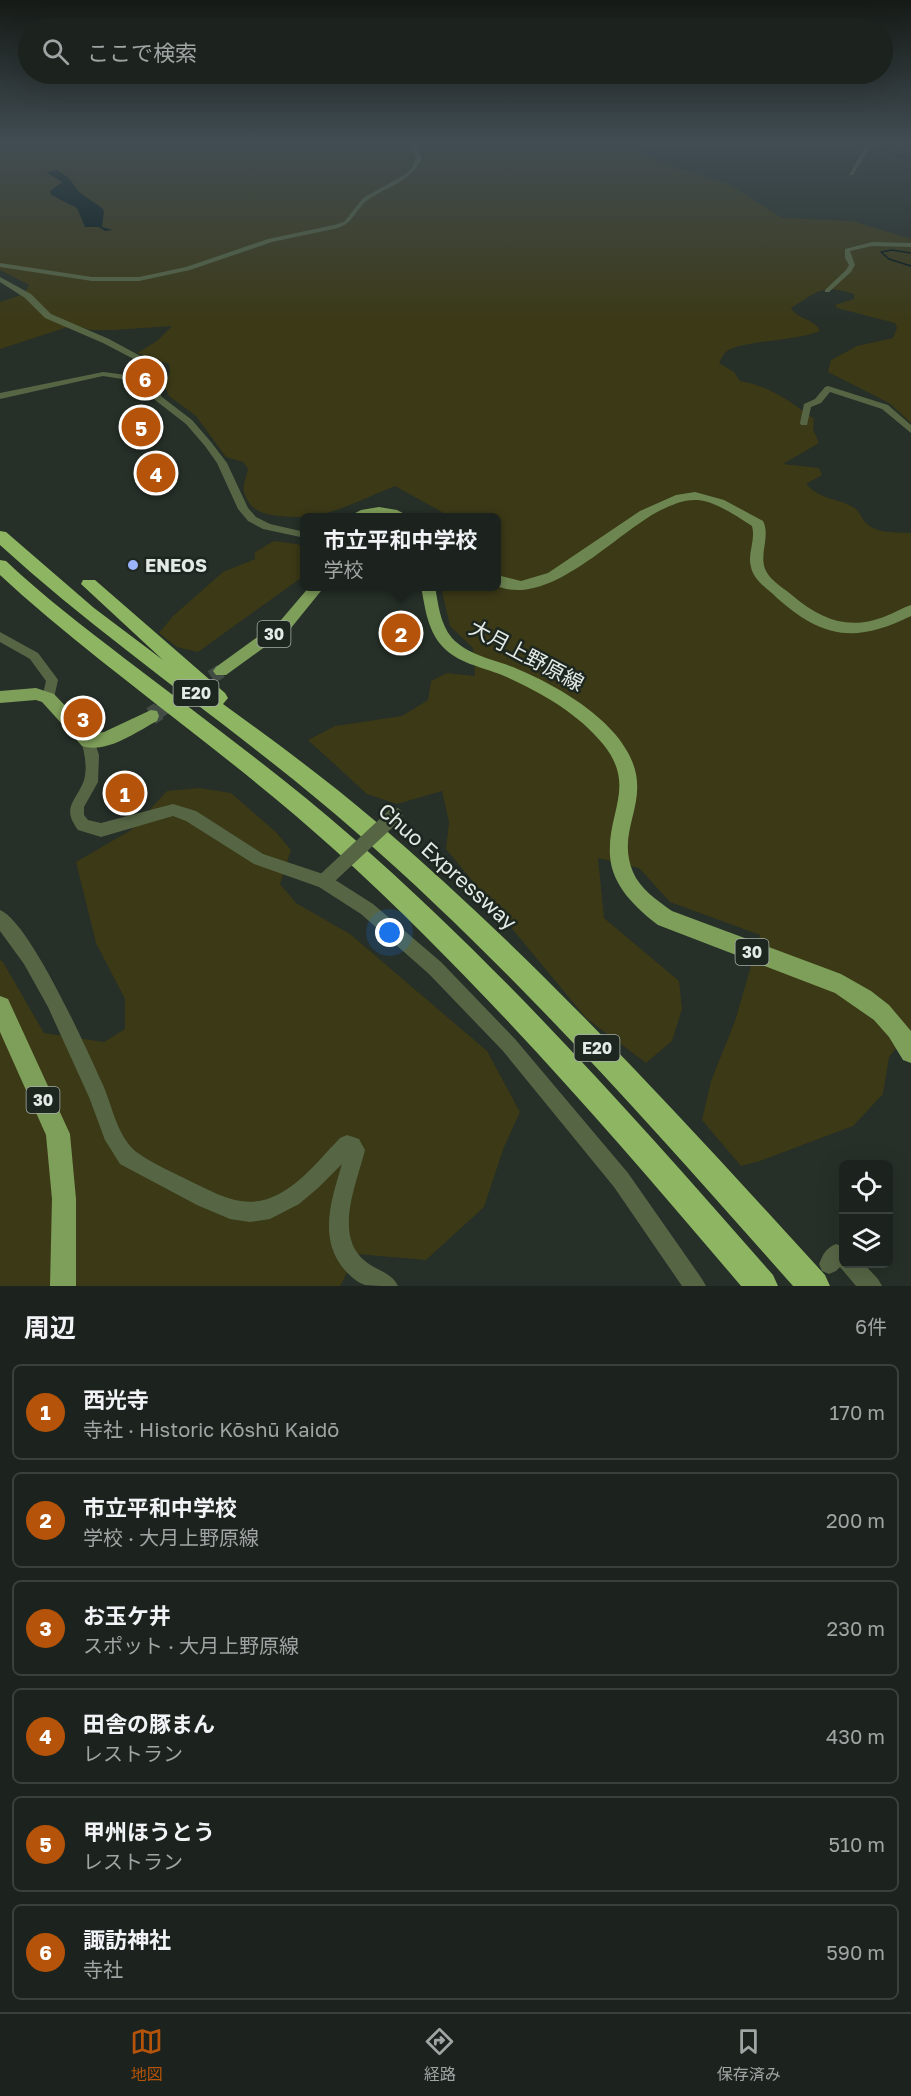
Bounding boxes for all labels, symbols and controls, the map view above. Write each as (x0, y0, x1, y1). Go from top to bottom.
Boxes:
search box (18, 18, 893, 84)
icon: search (39, 35, 72, 68)
text: ここで検索 (87, 39, 197, 66)
pin: 6 (126, 356, 164, 400)
pin: 5 (122, 404, 160, 450)
pin: 4 (136, 450, 176, 496)
popup (300, 513, 501, 591)
text: 市立平和中学校 (323, 526, 478, 553)
place label: ENEOS (145, 554, 207, 576)
text: 学校 (323, 557, 363, 581)
marker: ENEOS (126, 558, 140, 572)
pin: 2 (382, 610, 420, 656)
street label: 大月上野原線 (465, 614, 589, 696)
road number: 30 (258, 621, 290, 647)
road number: E20 (174, 680, 218, 706)
pin: 3 (64, 696, 103, 740)
pin: 1 (106, 770, 144, 816)
street label: Chuo Expressway (373, 797, 523, 935)
your location (375, 918, 404, 947)
road number: 30 (736, 939, 768, 965)
road number: E20 (574, 1035, 620, 1061)
road number: 30 (26, 1087, 60, 1113)
map controls (839, 1160, 893, 1268)
button: locate (839, 1160, 893, 1214)
button: layers (839, 1214, 893, 1268)
text: 周辺 (24, 1312, 76, 1343)
text: 6件 (855, 1314, 887, 1338)
text: 西光寺 (83, 1386, 149, 1413)
text: 1 (40, 1400, 51, 1424)
text: 170 m (830, 1400, 885, 1424)
text: 寺社 · Historic Kōshū Kaidō (83, 1417, 339, 1441)
text: 市立平和中学校 (83, 1494, 237, 1521)
text: 2 (39, 1508, 52, 1532)
text: 200 m (826, 1508, 885, 1532)
text: 学校 · 大月上野原線 (83, 1525, 259, 1549)
text: お玉ケ井 (83, 1602, 171, 1629)
text: 3 (39, 1616, 52, 1640)
text: 230 m (827, 1616, 885, 1640)
text: スポット · 大月上野原線 (83, 1633, 299, 1657)
text: 田舎の豚まん (83, 1710, 215, 1737)
text: 4 (39, 1724, 52, 1748)
text: 430 m (826, 1724, 885, 1748)
text: レストラン (83, 1741, 183, 1765)
text: 甲州ほうとう (83, 1818, 215, 1845)
text: 5 (39, 1832, 52, 1856)
text: 510 m (829, 1832, 885, 1856)
text: レストラン (83, 1849, 183, 1873)
text: 諏訪神社 (83, 1926, 171, 1953)
text: 6 (39, 1940, 52, 1964)
text: 590 m (826, 1940, 885, 1964)
text: 寺社 (83, 1957, 123, 1981)
tab: 地図 (130, 2025, 163, 2085)
tab: 経路 (423, 2025, 456, 2085)
tab: 保存済み (717, 2025, 781, 2085)

